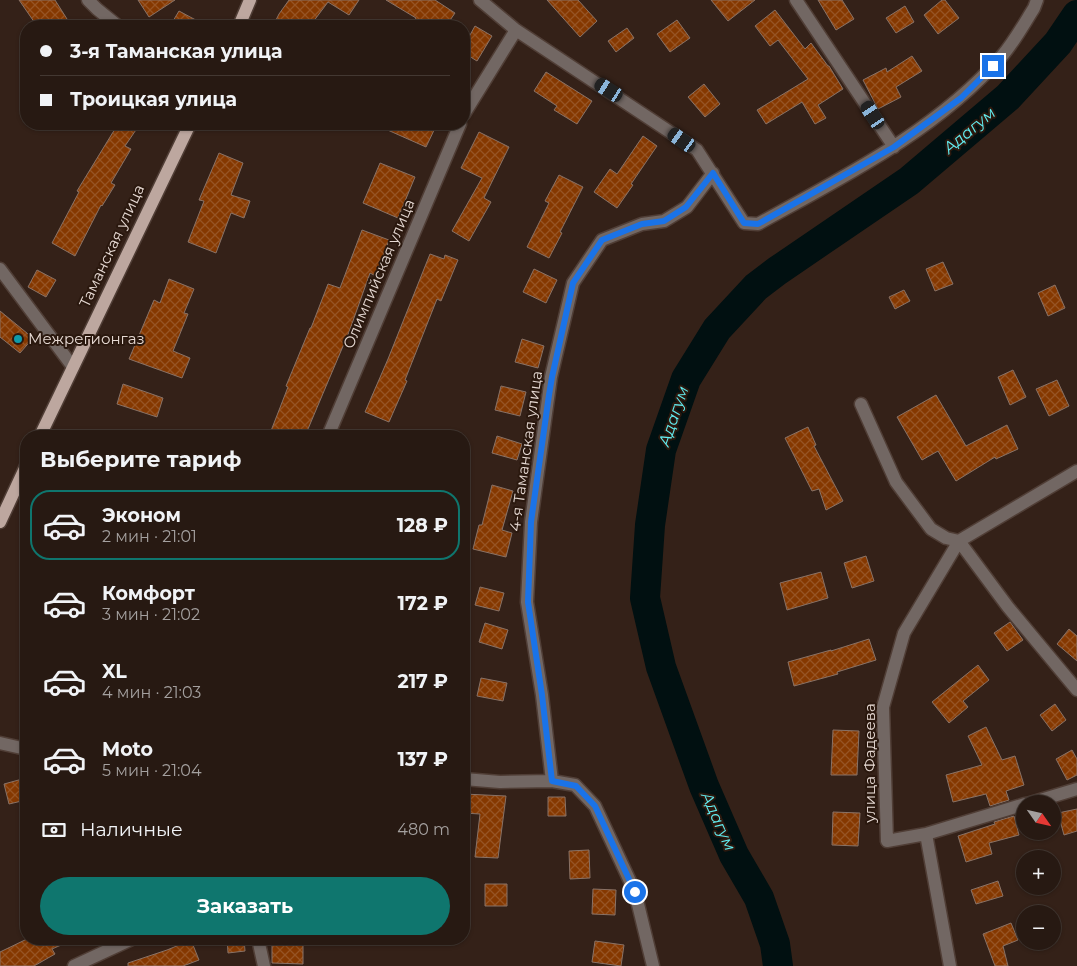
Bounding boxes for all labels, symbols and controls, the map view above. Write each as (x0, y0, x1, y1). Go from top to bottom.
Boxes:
text: 3-я Таманская улица (70, 40, 283, 63)
route end (982, 55, 1004, 77)
car (592, 76, 625, 104)
text: Троицкая улица (70, 88, 237, 111)
car (858, 98, 887, 132)
water label: Адагум (939, 103, 999, 158)
car (665, 125, 698, 155)
street label: Таманская улица (75, 181, 148, 310)
street label: Олимпийская улица (338, 196, 419, 351)
place label: Межрегионгаз (28, 329, 144, 348)
marker: Межрегионгаз (12, 333, 24, 345)
street label: 4-я Таманская улица (505, 369, 546, 532)
water label: Адагум (654, 384, 693, 450)
text: Выберите тариф (40, 446, 241, 473)
icon: car (42, 503, 87, 548)
text: Эконом (102, 504, 181, 527)
text: 128 ₽ (397, 514, 448, 537)
text: 2 мин · 21:01 (102, 527, 197, 546)
icon: car (42, 581, 87, 626)
text: Комфорт (102, 582, 195, 605)
text: 172 ₽ (397, 592, 448, 615)
text: 3 мин · 21:02 (102, 605, 200, 624)
icon: car (42, 659, 87, 704)
text: XL (102, 660, 127, 683)
text: 217 ₽ (397, 670, 448, 693)
text: 4 мин · 21:03 (102, 683, 201, 702)
street label: улица Фадеева (860, 703, 879, 824)
icon: car (42, 737, 87, 782)
text: Moto (102, 738, 153, 761)
text: 137 ₽ (398, 748, 448, 771)
text: 5 мин · 21:04 (102, 761, 202, 780)
water label: Адагум (697, 788, 740, 854)
north arrow (1016, 795, 1061, 840)
map controls (1016, 795, 1061, 950)
icon: cash (40, 816, 68, 844)
text: Наличные (80, 818, 183, 841)
text: 480 m (397, 820, 450, 839)
button: + (1016, 850, 1061, 895)
button: Заказать (40, 877, 450, 935)
route start (624, 881, 646, 903)
button: − (1016, 905, 1061, 950)

